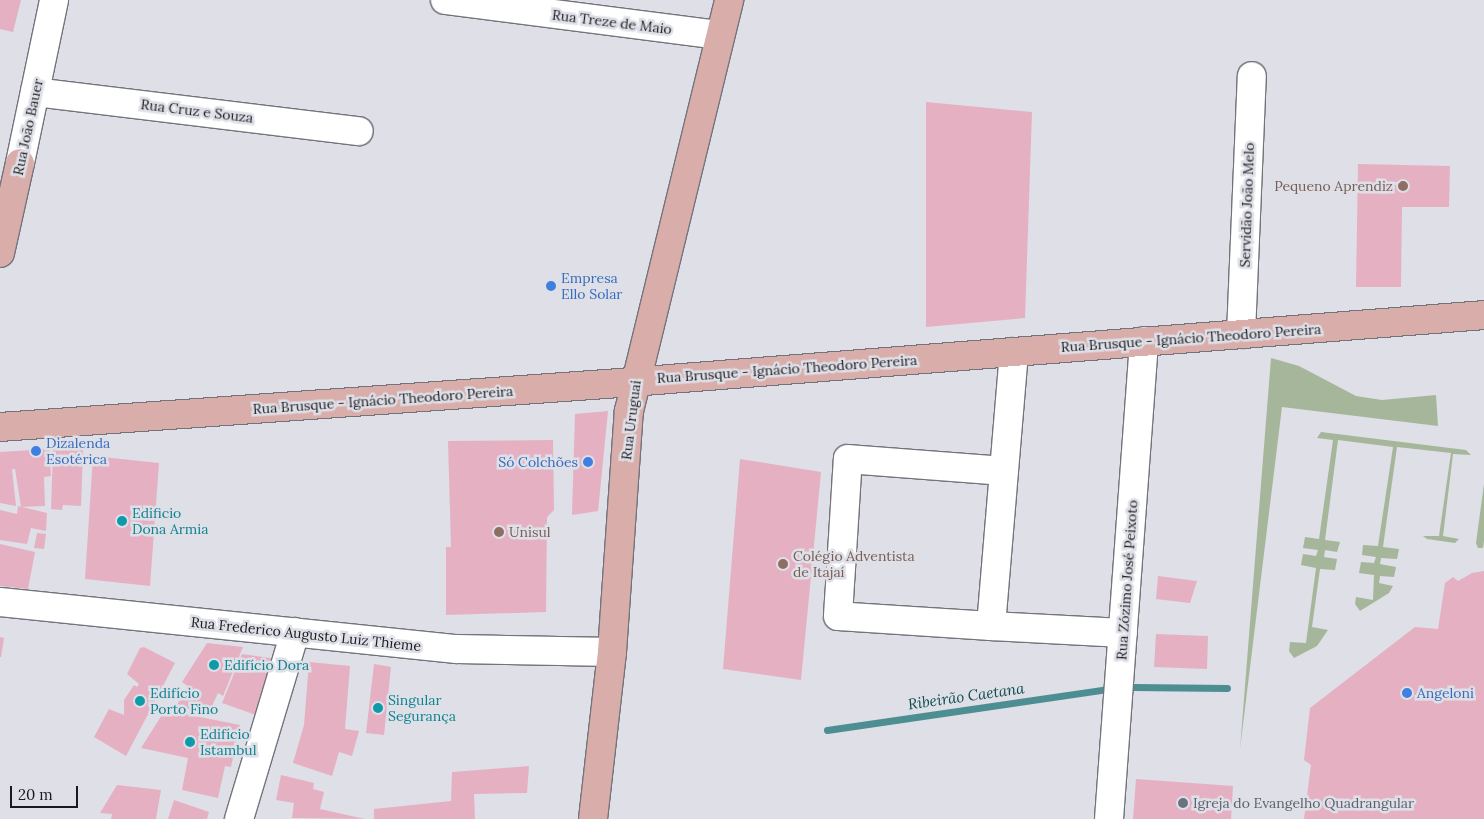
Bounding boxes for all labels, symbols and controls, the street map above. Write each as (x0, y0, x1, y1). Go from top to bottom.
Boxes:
street label: Rua Treze de Maio (551, 6, 673, 38)
street label: Rua João Bauer (10, 77, 46, 177)
street label: Rua Cruz e Souza (140, 96, 254, 126)
street label: Servidão João Melo (1236, 142, 1258, 268)
place label: Pequeno Aprendiz (1274, 178, 1393, 194)
marker: Pequeno Aprendiz (1397, 180, 1409, 192)
place label: Empresa Ello Solar (561, 270, 622, 302)
marker: Empresa Ello Solar (545, 280, 557, 292)
street label: Rua Brusque - Ignácio Theodoro Pereira (1060, 321, 1322, 355)
street label: Rua Brusque - Ignácio Theodoro Pereira (656, 352, 918, 386)
street label: Rua Uruguai (618, 379, 644, 461)
street label: Rua Brusque - Ignácio Theodoro Pereira (252, 383, 514, 417)
place label: Dizalenda Esotérica (46, 435, 110, 468)
marker: Dizalenda Esotérica (30, 445, 42, 457)
place label: Só Colchões (498, 454, 578, 470)
marker: Só Colchões (582, 456, 594, 468)
street label: Rua Zózimo José Peixoto (1113, 499, 1141, 661)
place label: Edificio Dona Armia (132, 505, 209, 538)
marker: Edificio Dona Armia (116, 515, 128, 527)
place label: Unisul (509, 524, 551, 540)
marker: Unisul (493, 526, 505, 538)
place label: Colégio Adventista de Itajaí (793, 548, 915, 580)
marker: Colégio Adventista de Itajaí (777, 558, 789, 570)
street label: Rua Frederico Augusto Luiz Thieme (190, 614, 422, 654)
place label: Edifício Dora (224, 657, 309, 673)
marker: Edifício Dora (208, 659, 220, 671)
water label: Ribeirão Caetana (907, 679, 1025, 713)
place label: Edifício Porto Fino (150, 685, 218, 718)
place label: Angeloni (1417, 685, 1474, 701)
marker: Angeloni (1401, 687, 1413, 699)
place label: Singular Segurança (388, 692, 456, 724)
marker: Edifício Porto Fino (134, 695, 146, 707)
marker: Singular Segurança (372, 702, 384, 714)
place label: Edifício Istambul (200, 726, 257, 759)
marker: Edifício Istambul (184, 736, 196, 748)
scale bar (12, 776, 80, 808)
text: 20 m (18, 785, 53, 804)
place label: Igreja do Evangelho Quadrangular (1193, 795, 1414, 811)
marker: Igreja do Evangelho Quadrangular (1177, 797, 1189, 809)

